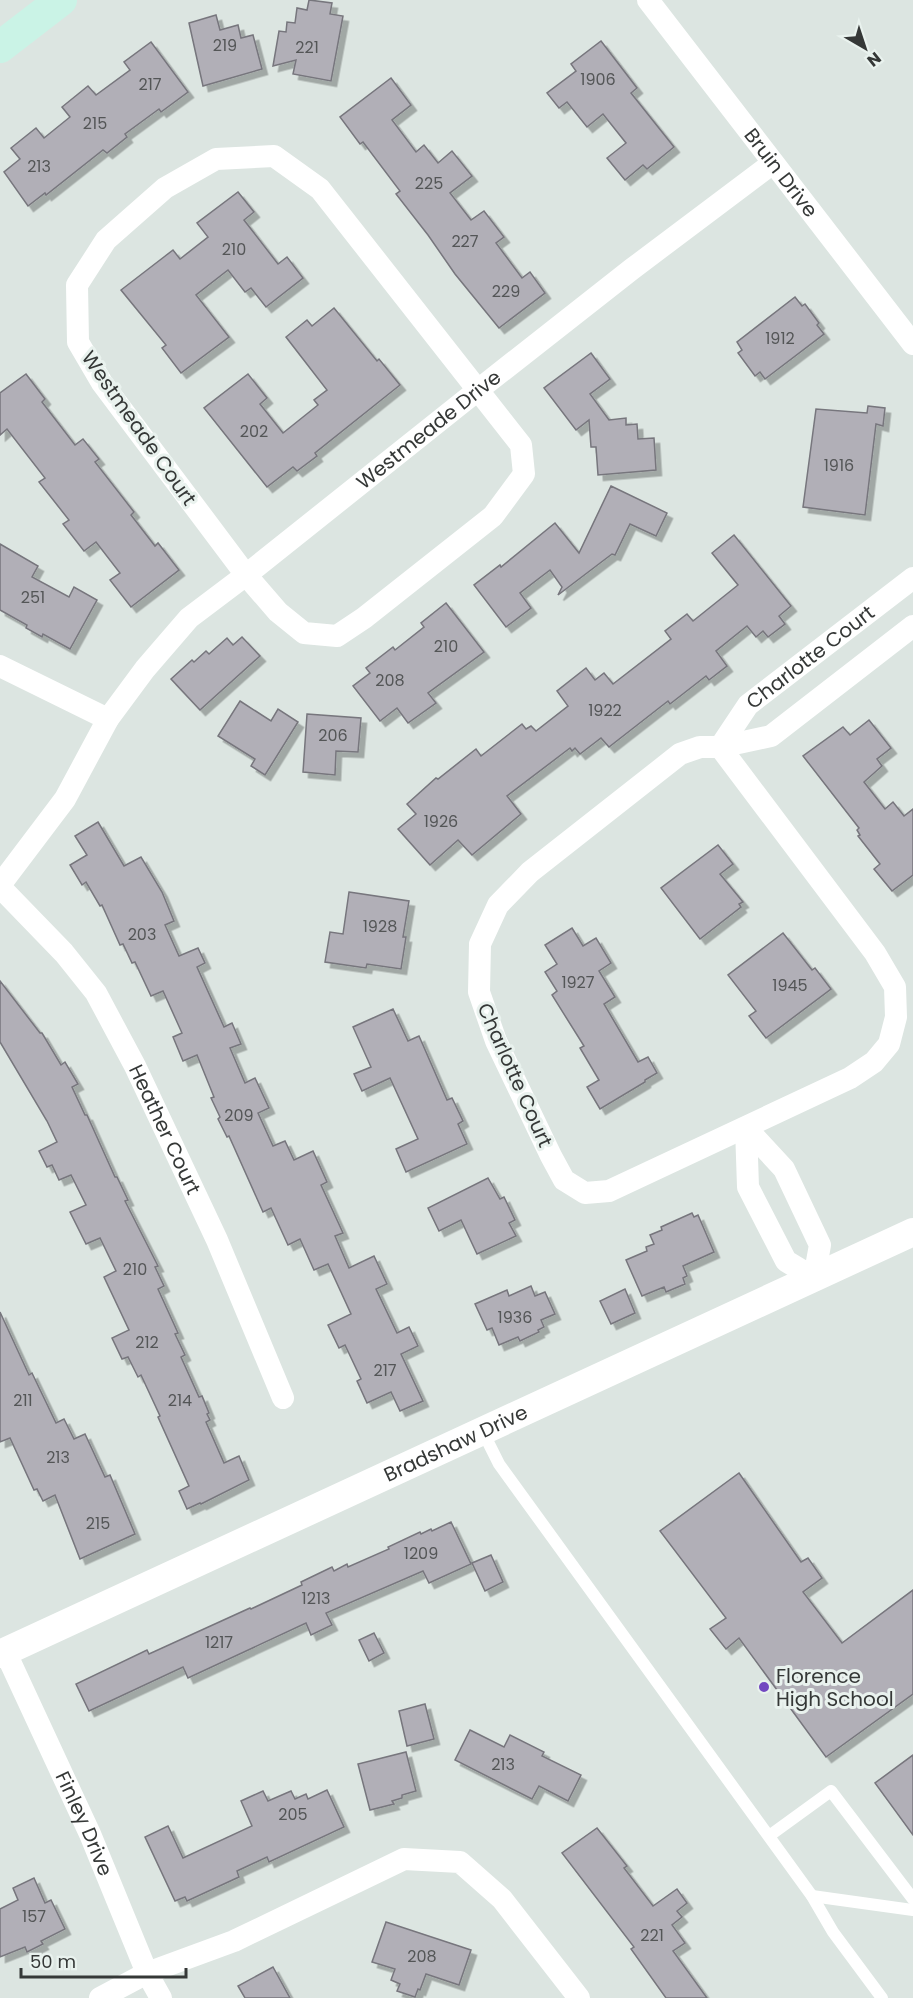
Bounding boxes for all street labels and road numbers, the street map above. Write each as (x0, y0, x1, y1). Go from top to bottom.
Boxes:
street label: Bruin Drive (738, 122, 824, 223)
street label: Westmeade Court (75, 345, 203, 511)
street label: Westmeade Drive (350, 363, 507, 496)
street label: Charlotte Court (740, 599, 880, 716)
street label: Charlotte Court (471, 998, 559, 1152)
street label: Heather Court (122, 1060, 208, 1199)
street label: Bradshaw Drive (379, 1398, 532, 1489)
street label: Finley Drive (49, 1767, 120, 1880)

